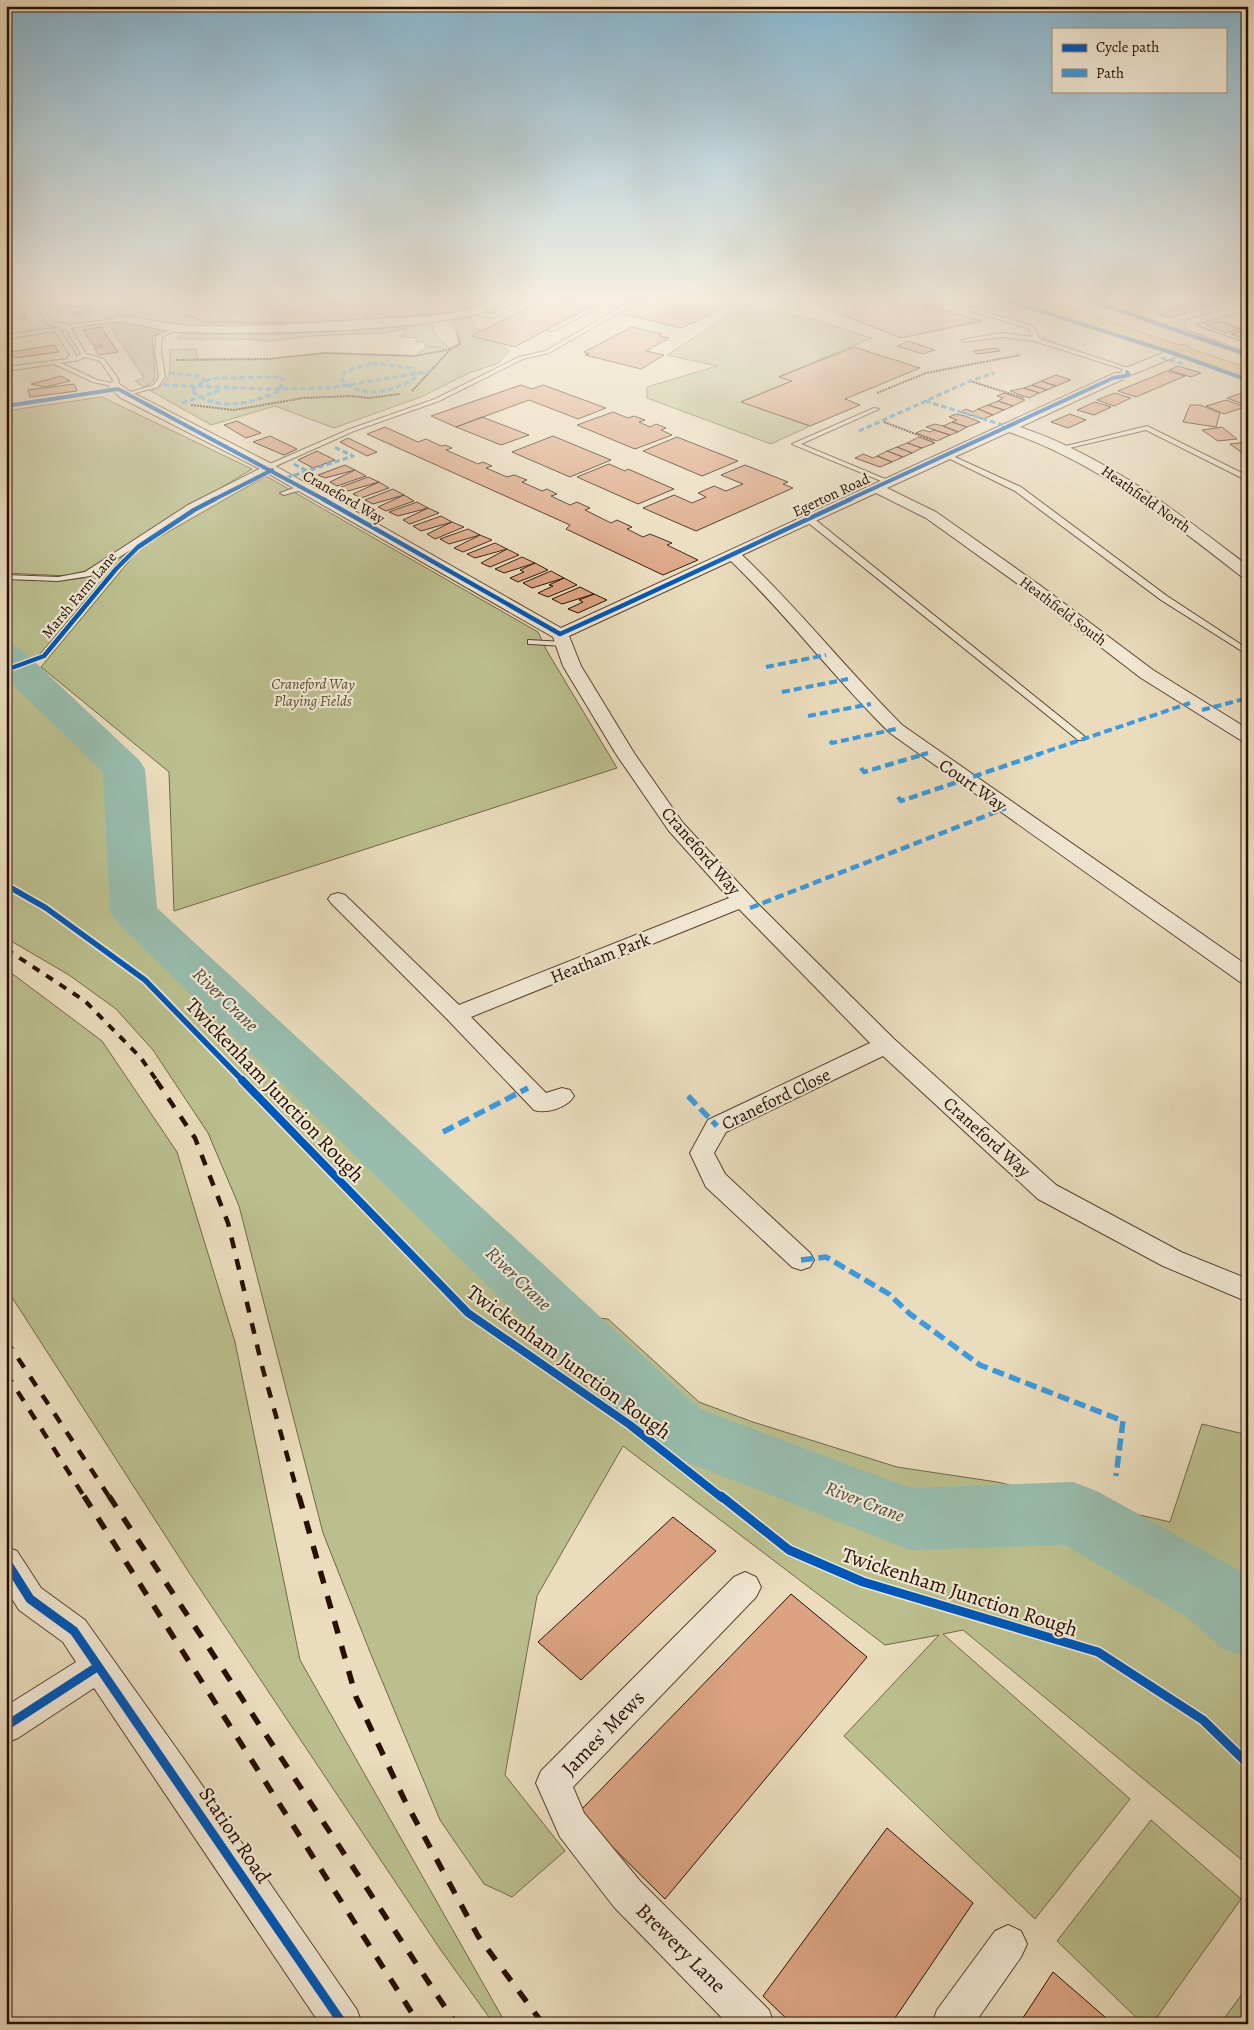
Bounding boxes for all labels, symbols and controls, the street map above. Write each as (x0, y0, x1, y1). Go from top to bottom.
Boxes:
legend (1052, 28, 1226, 92)
text: Cycle path (1096, 37, 1159, 57)
text: Path (1096, 63, 1124, 83)
street label: Heathfield North (1097, 461, 1195, 537)
street label: Craneford Way (299, 465, 389, 529)
street label: Egerton Road (789, 468, 874, 522)
street label: Marsh Farm Lane (37, 547, 121, 642)
street label: Heathfield South (1015, 572, 1111, 650)
park label: Craneford Way Playing Fields (271, 674, 355, 711)
street label: Court Way (934, 753, 1012, 818)
street label: Craneford Way (656, 802, 747, 901)
street label: Heatham Park (546, 927, 654, 989)
water label: River Crane (187, 962, 264, 1038)
street label: Twickenham Junction Rough (179, 992, 371, 1188)
street label: Craneford Close (718, 1062, 834, 1136)
street label: Craneford Way (938, 1091, 1037, 1183)
water label: River Crane (480, 1241, 557, 1317)
street label: Twickenham Junction Rough (461, 1278, 677, 1446)
water label: River Crane (821, 1475, 908, 1529)
street label: Twickenham Junction Rough (839, 1541, 1081, 1643)
street label: James' Mews (555, 1684, 651, 1782)
street label: Station Road (192, 1781, 278, 1889)
street label: Brewery Lane (630, 1897, 732, 1999)

